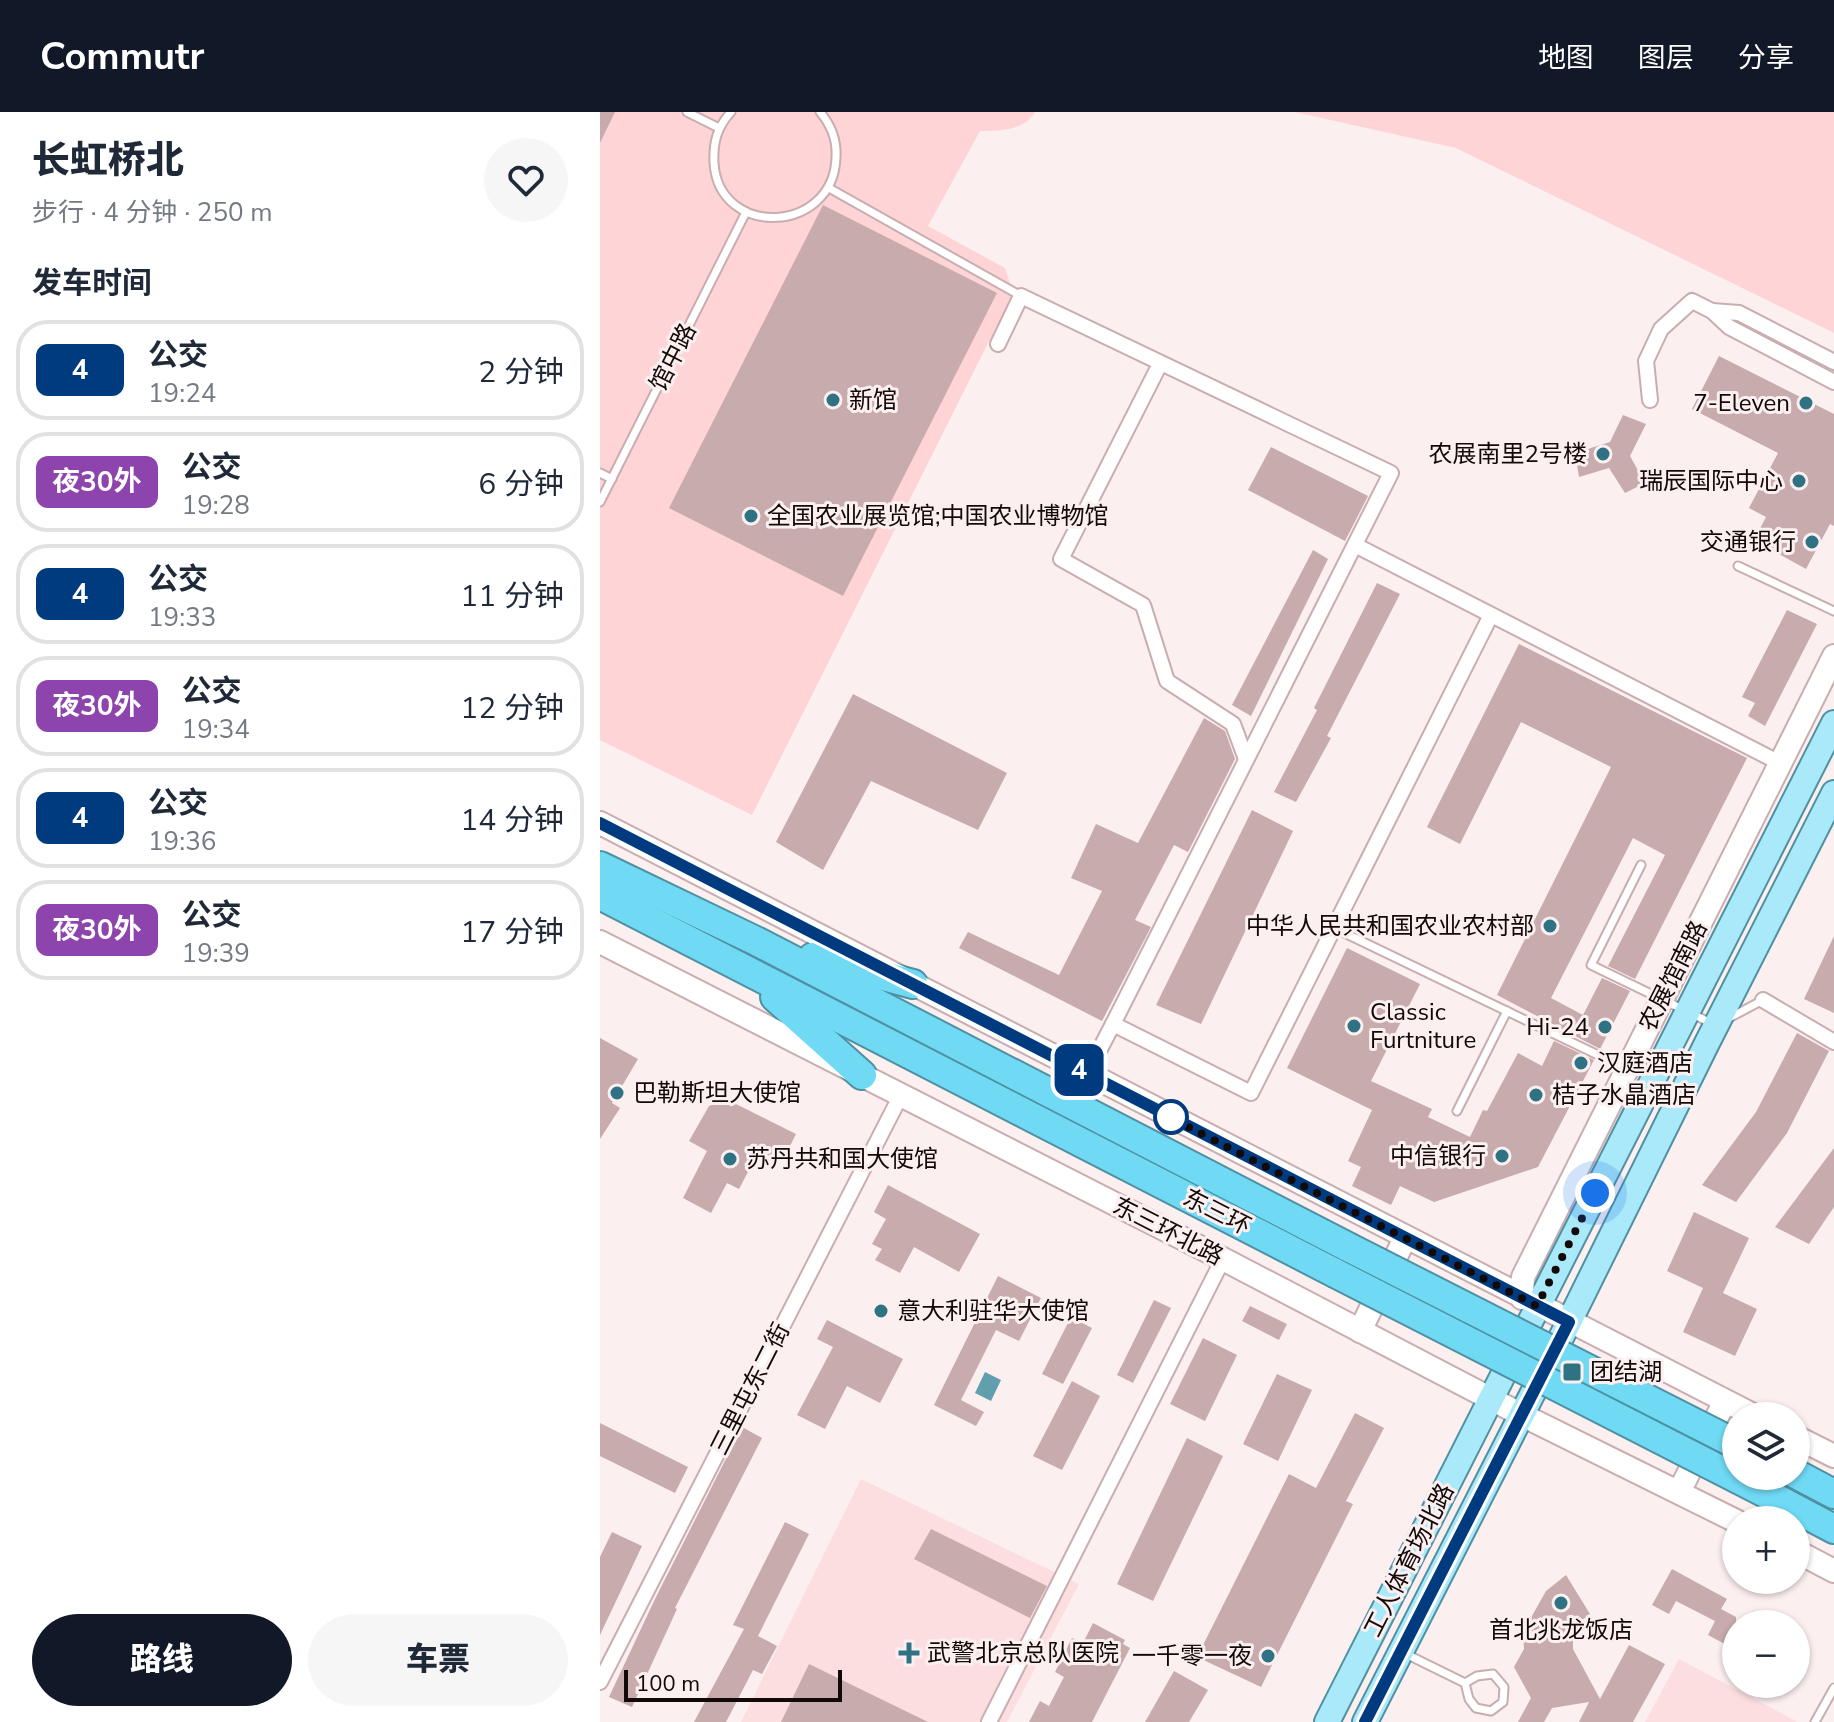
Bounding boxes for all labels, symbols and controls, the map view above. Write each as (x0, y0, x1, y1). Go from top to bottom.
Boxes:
text: Commutr (40, 31, 205, 82)
text: 地图 (1538, 39, 1594, 77)
text: 图层 (1638, 39, 1694, 77)
text: 分享 (1738, 39, 1794, 77)
text: 长虹桥北 (32, 135, 184, 186)
button: heart (484, 138, 568, 222)
text: 步行 · 4 分钟 · 250 m (32, 195, 273, 230)
text: 发车时间 (32, 263, 152, 304)
street label: 馆中路 (642, 318, 704, 396)
text: 公交 (148, 335, 208, 376)
text: 4 (72, 351, 88, 389)
text: 2 分钟 (478, 352, 564, 393)
text: 19:24 (148, 376, 216, 411)
place label: 新馆 (849, 384, 897, 416)
place label: 7-Eleven (1693, 387, 1790, 419)
marker: 新馆 (824, 391, 842, 409)
marker: 7-Eleven (1797, 394, 1815, 412)
place label: 农展南里2号楼 (1429, 438, 1587, 470)
marker: 农展南里2号楼 (1594, 445, 1612, 463)
text: 公交 (182, 447, 242, 488)
text: 夜30外 (52, 463, 142, 501)
text: 6 分钟 (478, 464, 564, 505)
place label: 瑞辰国际中心 (1639, 465, 1783, 497)
marker: 瑞辰国际中心 (1790, 472, 1808, 490)
text: 19:28 (182, 488, 250, 523)
place label: 全国农业展览馆;中国农业博物馆 (767, 500, 1108, 532)
marker: 全国农业展览馆;中国农业博物馆 (742, 507, 760, 525)
place label: 交通银行 (1700, 526, 1796, 558)
marker: 交通银行 (1803, 533, 1821, 551)
text: 公交 (148, 559, 208, 600)
text: 4 (72, 575, 88, 613)
text: 11 分钟 (460, 576, 564, 617)
text: 19:33 (148, 600, 216, 635)
text: 公交 (182, 671, 242, 712)
text: 夜30外 (52, 687, 142, 725)
text: 12 分钟 (460, 688, 564, 729)
text: 19:34 (182, 712, 250, 747)
text: 公交 (148, 783, 208, 824)
text: 4 (72, 799, 88, 837)
text: 14 分钟 (460, 800, 564, 841)
text: 19:36 (148, 824, 216, 859)
text: 公交 (182, 895, 242, 936)
place label: 中华人民共和国农业农村部 (1246, 910, 1534, 942)
text: 夜30外 (52, 911, 142, 949)
text: 17 分钟 (460, 912, 564, 953)
street label: 农展馆南路 (1632, 915, 1714, 1037)
marker: 中华人民共和国农业农村部 (1541, 917, 1559, 935)
text: 19:39 (182, 936, 250, 971)
place label: Classic Furtniture (1370, 996, 1476, 1056)
place label: Hi-24 (1526, 1011, 1589, 1043)
marker: Classic Furtniture (1345, 1017, 1363, 1035)
marker: Hi-24 (1596, 1018, 1614, 1036)
line badge: 4 (1053, 1044, 1105, 1096)
place label: 汉庭酒店 (1597, 1047, 1693, 1079)
text: 4 (1071, 1051, 1087, 1089)
marker: 汉庭酒店 (1572, 1054, 1590, 1072)
place label: 巴勒斯坦大使馆 (633, 1077, 801, 1109)
place label: 桔子水晶酒店 (1552, 1079, 1696, 1111)
marker: 巴勒斯坦大使馆 (608, 1084, 626, 1102)
marker: 桔子水晶酒店 (1527, 1086, 1545, 1104)
unlabelled marker (1154, 1100, 1188, 1134)
place label: 中信银行 (1390, 1140, 1486, 1172)
place label: 苏丹共和国大使馆 (746, 1143, 938, 1175)
marker: 中信银行 (1493, 1147, 1511, 1165)
marker: 苏丹共和国大使馆 (721, 1150, 739, 1168)
your location (1575, 1173, 1615, 1213)
street label: 东三环 (1178, 1181, 1256, 1243)
street label: 东三环北路 (1107, 1190, 1229, 1272)
place label: 意大利驻华大使馆 (897, 1295, 1089, 1327)
marker: 意大利驻华大使馆 (872, 1302, 890, 1320)
street label: 三里屯东二街 (703, 1318, 797, 1460)
place label: 团结湖 (1590, 1356, 1662, 1388)
marker: 团结湖 (1561, 1361, 1583, 1383)
map controls (1722, 1402, 1810, 1698)
button: layers (1722, 1402, 1810, 1490)
street label: 工人体育场北路 (1357, 1478, 1461, 1642)
button: + (1722, 1506, 1810, 1594)
marker: 首北兆龙饭店 (1552, 1594, 1570, 1612)
button: − (1722, 1610, 1810, 1698)
button: 路线 (32, 1614, 292, 1706)
button: 车票 (308, 1614, 568, 1706)
place label: 首北兆龙饭店 (1489, 1614, 1633, 1646)
place label: 武警北京总队医院 (927, 1637, 1119, 1669)
place label: 一千零一夜 (1132, 1640, 1252, 1672)
marker: 武警北京总队医院 (898, 1642, 920, 1664)
marker: 一千零一夜 (1259, 1647, 1277, 1665)
scale bar (624, 1666, 842, 1702)
text: 100 m (636, 1669, 700, 1699)

